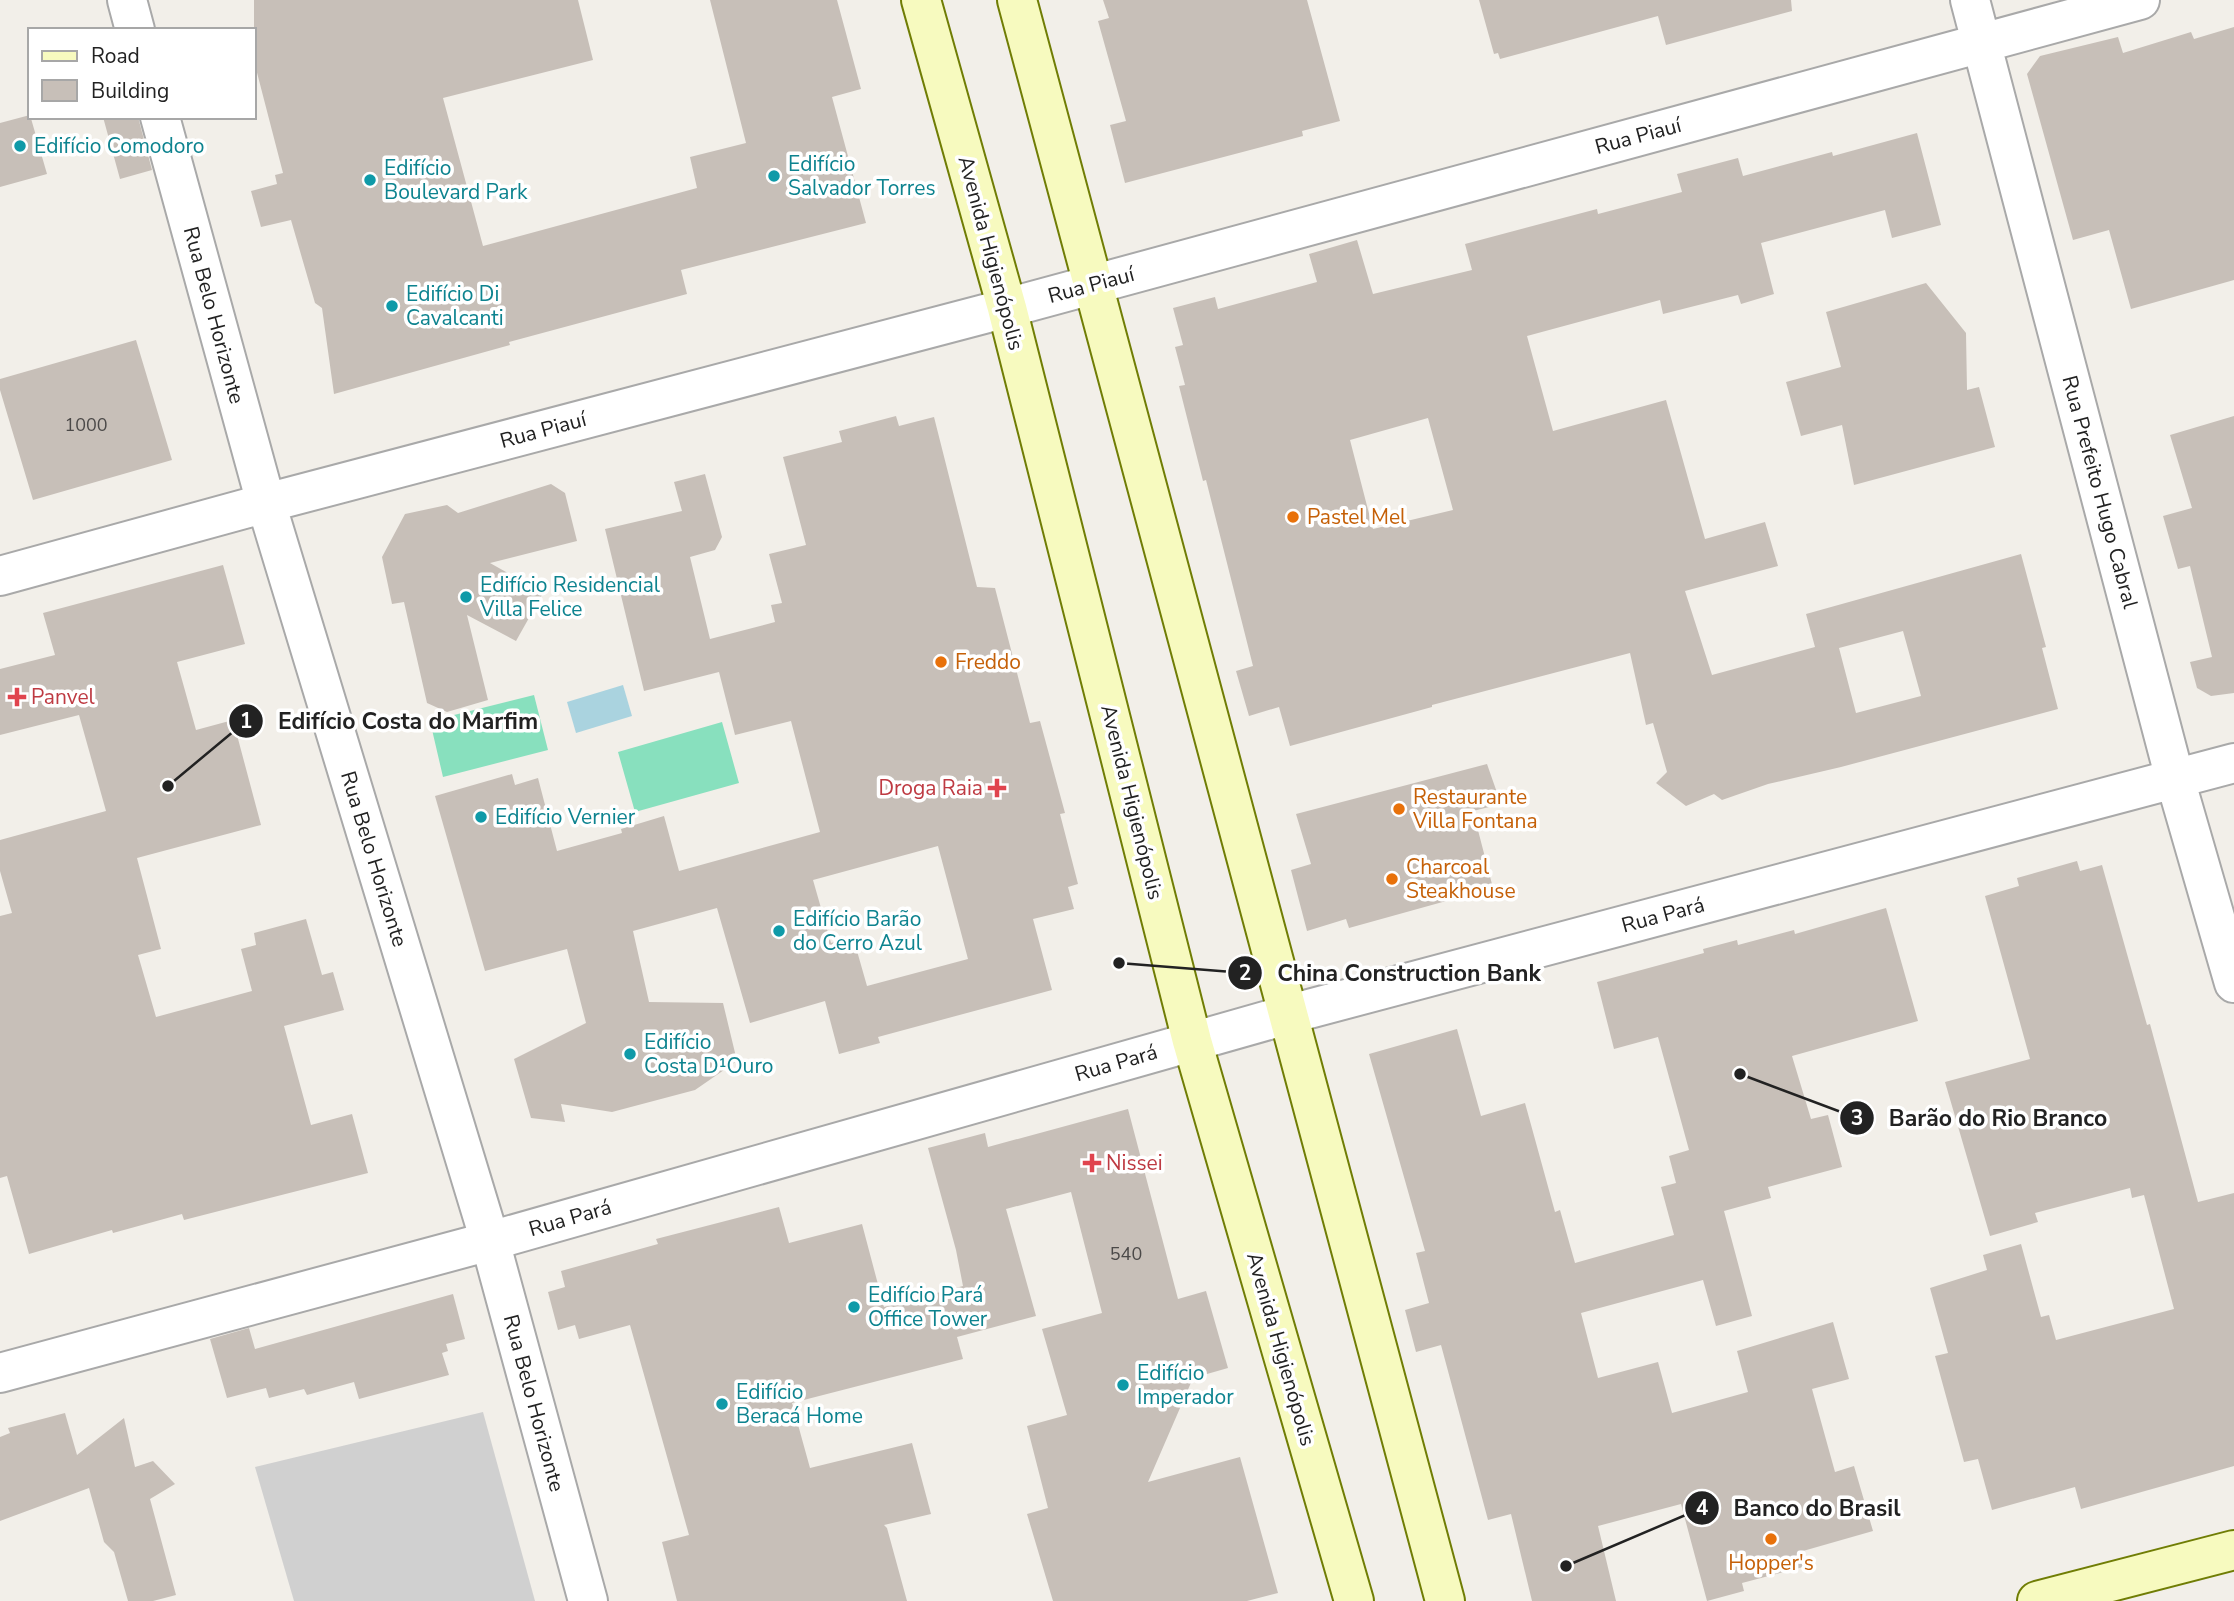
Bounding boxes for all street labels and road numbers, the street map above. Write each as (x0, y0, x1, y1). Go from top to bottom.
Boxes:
street label: Rua Piauí (1592, 111, 1685, 161)
street label: Avenida Higienópolis (952, 153, 1030, 353)
street label: Rua Belo Horizonte (177, 223, 251, 407)
street label: Rua Piauí (1045, 260, 1138, 310)
street label: Rua Prefeito Hugo Cabral (2055, 372, 2145, 612)
street label: Rua Piauí (497, 405, 590, 455)
street label: Avenida Higienópolis (1094, 702, 1170, 902)
street label: Rua Belo Horizonte (334, 768, 414, 950)
street label: Rua Pará (1618, 890, 1708, 940)
street label: Rua Pará (1071, 1038, 1161, 1088)
street label: Rua Pará (525, 1193, 615, 1243)
street label: Avenida Higienópolis (1240, 1249, 1322, 1449)
street label: Rua Belo Horizonte (497, 1311, 571, 1495)

